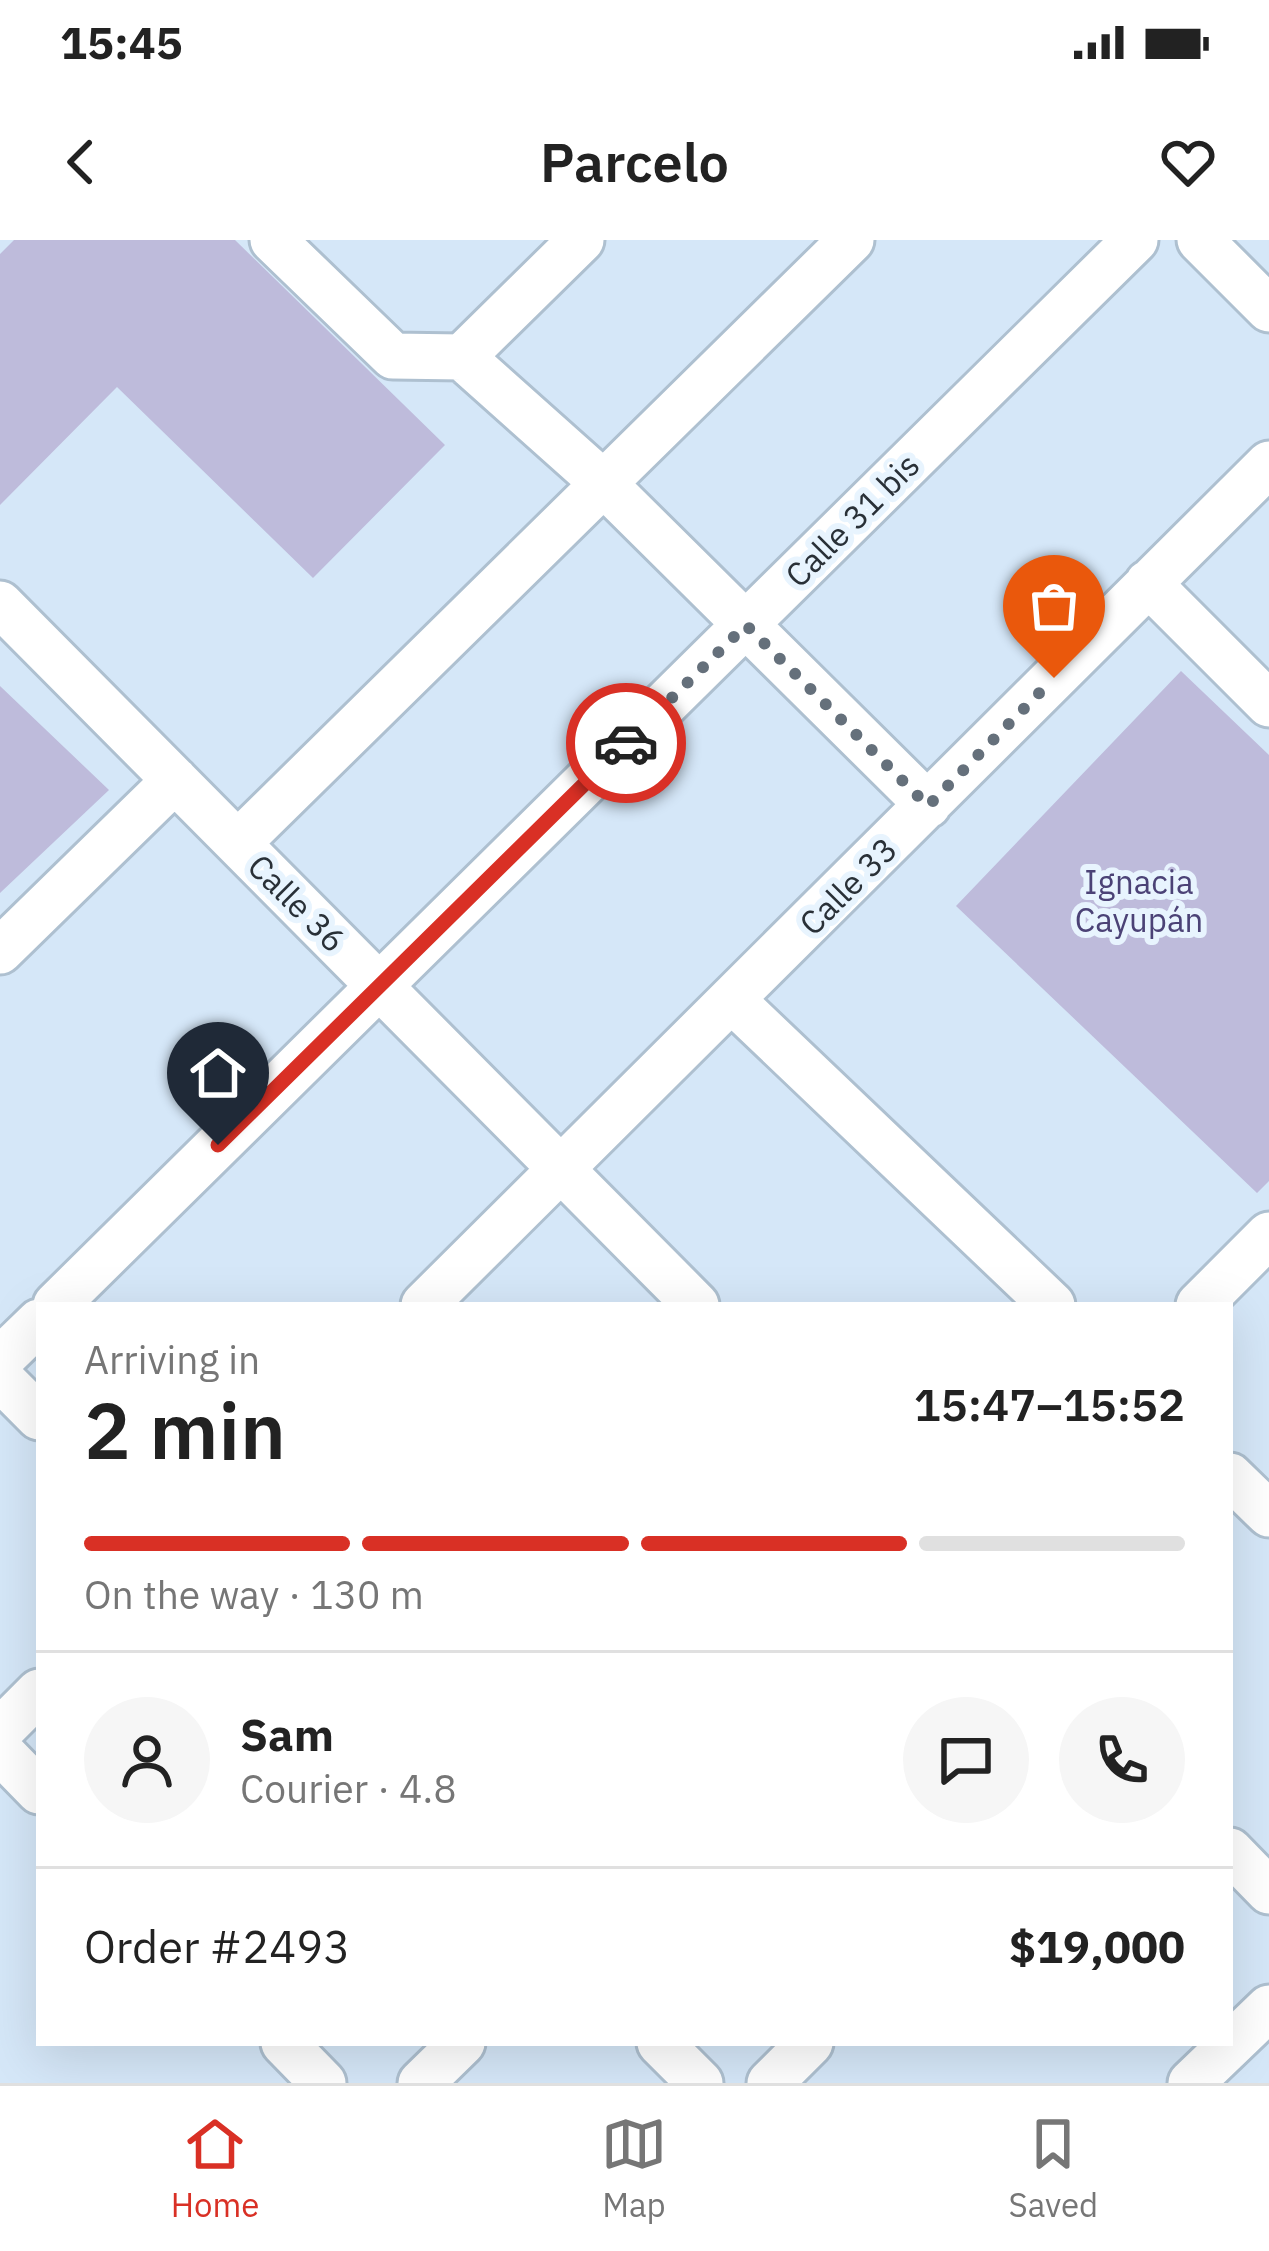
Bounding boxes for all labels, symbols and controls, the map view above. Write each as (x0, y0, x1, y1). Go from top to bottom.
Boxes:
text: 15:45 (60, 13, 183, 71)
text: Parcelo (540, 127, 729, 197)
icon: back (48, 129, 114, 195)
icon: heart (1155, 129, 1221, 195)
street label: Calle 31 bis (775, 443, 928, 596)
pin (1003, 555, 1105, 678)
icon: bag (1021, 573, 1087, 639)
courier (566, 683, 686, 803)
icon: car (593, 710, 659, 776)
street label: Calle 33 (790, 828, 906, 944)
street label: Calle 36 (239, 845, 355, 961)
park label: Ignacia Cayupán (1075, 860, 1203, 941)
pin (167, 1022, 269, 1145)
icon: home (185, 1040, 251, 1106)
text: Arriving in (84, 1334, 260, 1385)
text: 15:47–15:52 (914, 1375, 1185, 1433)
text: 2 min (84, 1379, 286, 1480)
text: On the way · 130 m (84, 1569, 424, 1620)
button: person (84, 1697, 210, 1823)
button: chat (903, 1697, 1029, 1823)
button: phone (1059, 1697, 1185, 1823)
text: Sam (240, 1705, 334, 1763)
text: Courier · 4.8 (240, 1763, 457, 1814)
text: Order #2493 (84, 1917, 350, 1975)
text: $19,000 (1009, 1917, 1185, 1975)
tab: Home (171, 2111, 259, 2226)
tab: Map (601, 2111, 667, 2226)
tab: Saved (1008, 2111, 1098, 2226)

